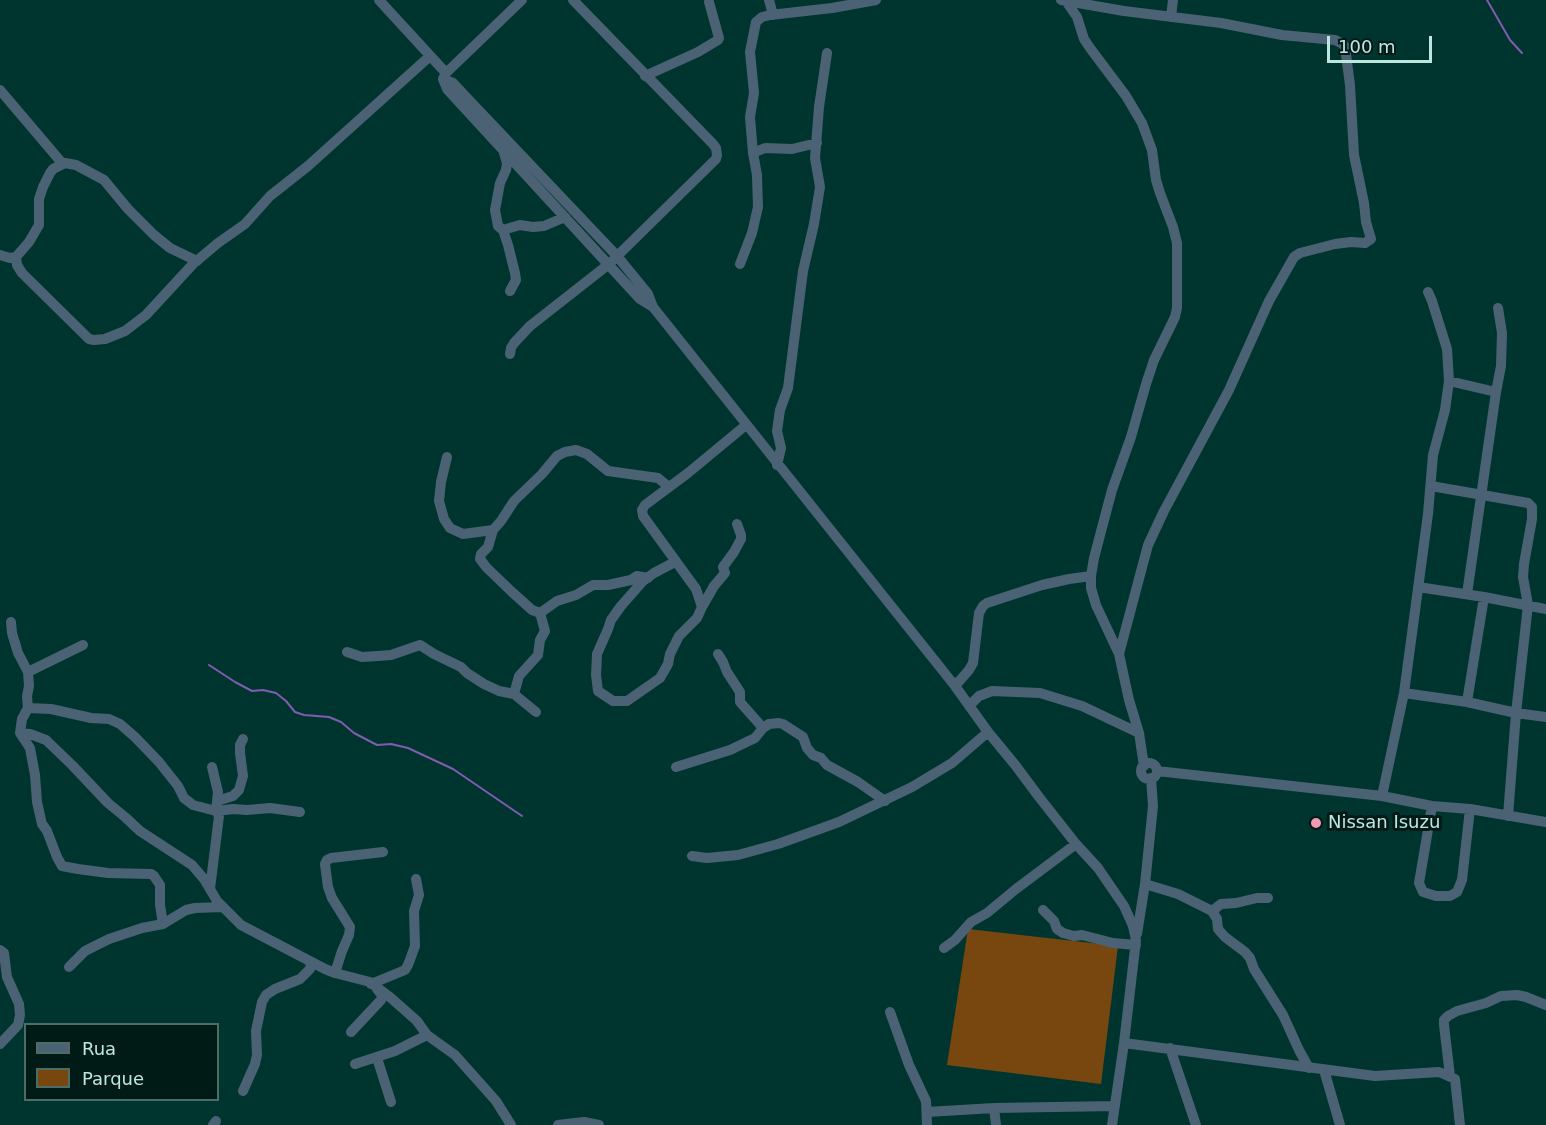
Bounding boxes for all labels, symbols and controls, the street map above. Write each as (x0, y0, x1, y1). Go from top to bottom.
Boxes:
scale bar (1330, 24, 1435, 62)
text: 100 m (1338, 36, 1396, 57)
place label: Nissan Isuzu (1328, 812, 1440, 834)
marker: Nissan Isuzu (1309, 816, 1323, 830)
legend (24, 1023, 219, 1101)
text: Rua (82, 1038, 116, 1059)
text: Parque (82, 1068, 144, 1089)

